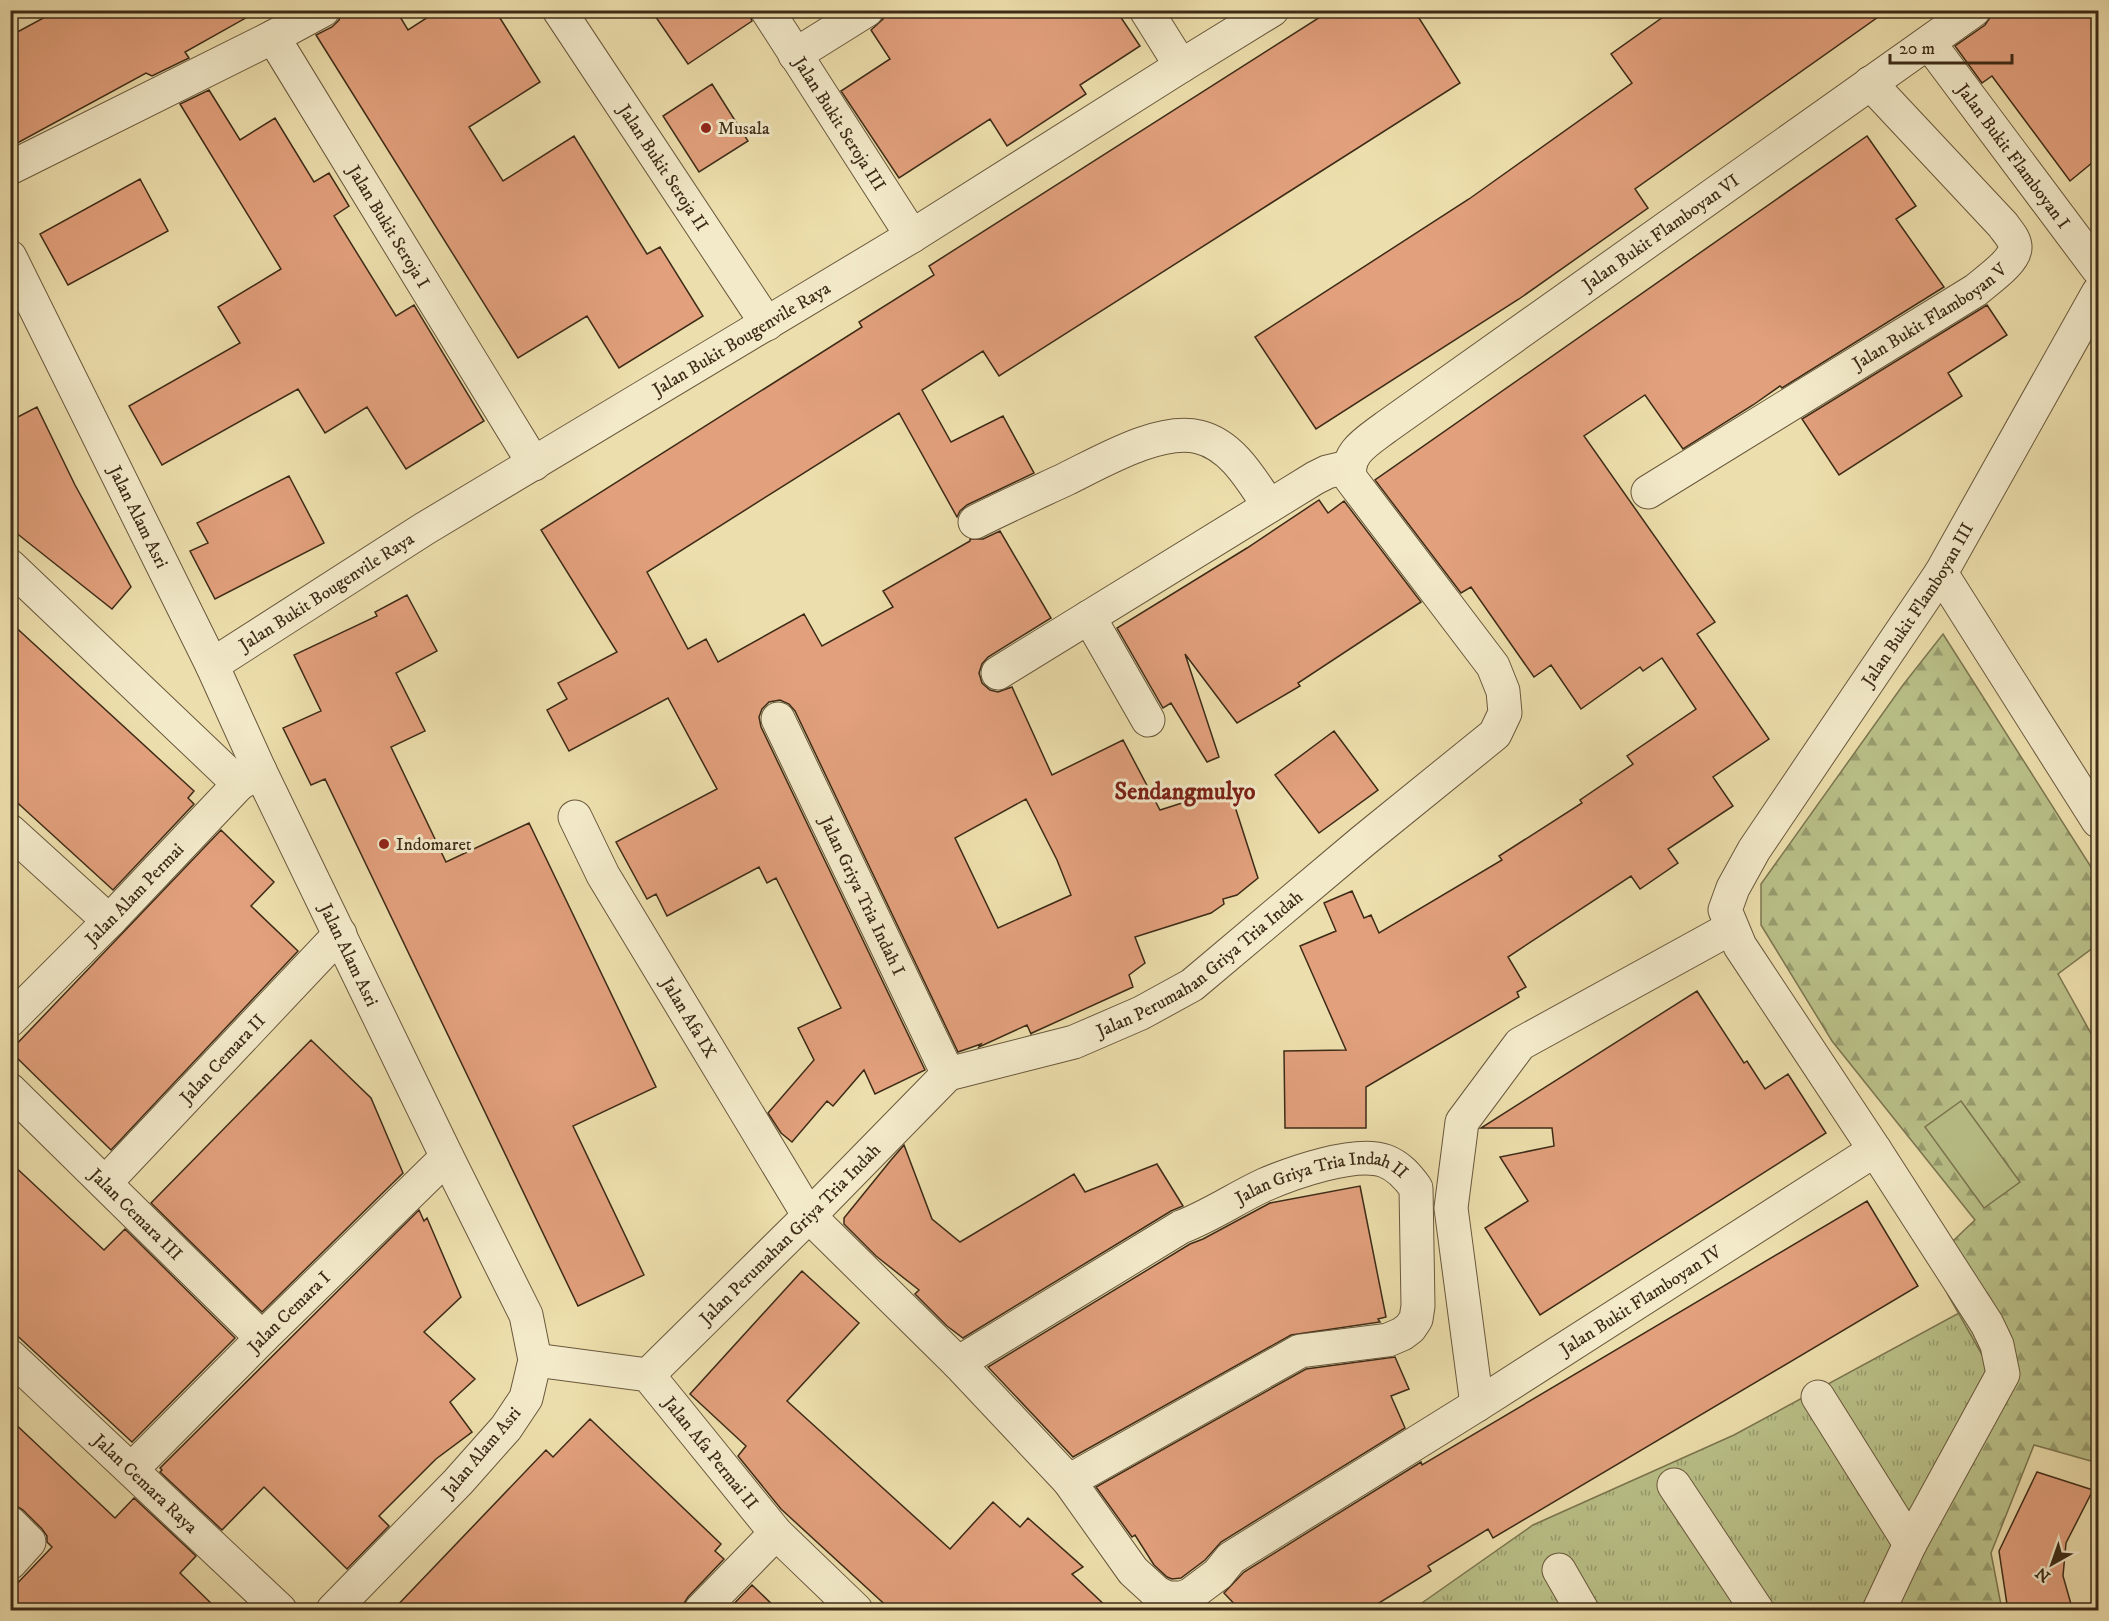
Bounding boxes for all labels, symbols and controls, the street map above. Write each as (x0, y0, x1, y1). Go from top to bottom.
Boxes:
scale bar (1890, 27, 2012, 65)
text: 20 m (1899, 38, 1935, 60)
street label: Jalan Bukit Seroja III (787, 52, 890, 195)
street label: Jalan Bukit Flamboyan I (1950, 78, 2074, 233)
street label: Jalan Bukit Seroja II (612, 99, 712, 236)
place label: Musala (718, 118, 770, 140)
marker: Musala (699, 121, 713, 135)
street label: Jalan Bukit Seroja I (341, 160, 434, 292)
street label: Jalan Bukit Flamboyan VI (1577, 170, 1744, 297)
street label: Jalan Bukit Flamboyan V (1847, 259, 2013, 376)
street label: Jalan Bukit Bougenvile Raya (647, 277, 835, 402)
street label: Jalan Alam Asri (102, 461, 172, 572)
street label: Jalan Bukit Flamboyan III (1856, 519, 1979, 693)
street label: Jalan Bukit Bougenvile Raya (234, 528, 419, 658)
district label: Sendangmulyo (1115, 777, 1256, 807)
street label: Jalan Griya Tria Indah I (813, 811, 909, 979)
place label: Indomaret (396, 834, 472, 856)
marker: Indomaret (377, 837, 391, 851)
street label: Jalan Alam Permai (80, 839, 189, 952)
street label: Jalan Perumahan Griya Tria Indah (1092, 886, 1308, 1044)
street label: Jalan Alam Asri (313, 899, 382, 1010)
street label: Jalan Afa IX (655, 972, 721, 1062)
street label: Jalan Cemara II (174, 1010, 270, 1110)
street label: Jalan Perumahan Griya Tria Indah (694, 1139, 886, 1331)
street label: Jalan Griya Tria Indah II (1230, 1148, 1412, 1211)
street label: Jalan Cemara III (83, 1163, 187, 1265)
street label: Jalan Bukit Flamboyan IV (1555, 1241, 1726, 1362)
street label: Jalan Cemara I (242, 1267, 335, 1359)
street label: Jalan Afa Permai II (657, 1391, 762, 1514)
street label: Jalan Alam Asri (436, 1403, 526, 1504)
street label: Jalan Cemara Raya (86, 1428, 202, 1539)
north arrow (2022, 1534, 2082, 1594)
text: N (2032, 1563, 2054, 1587)

